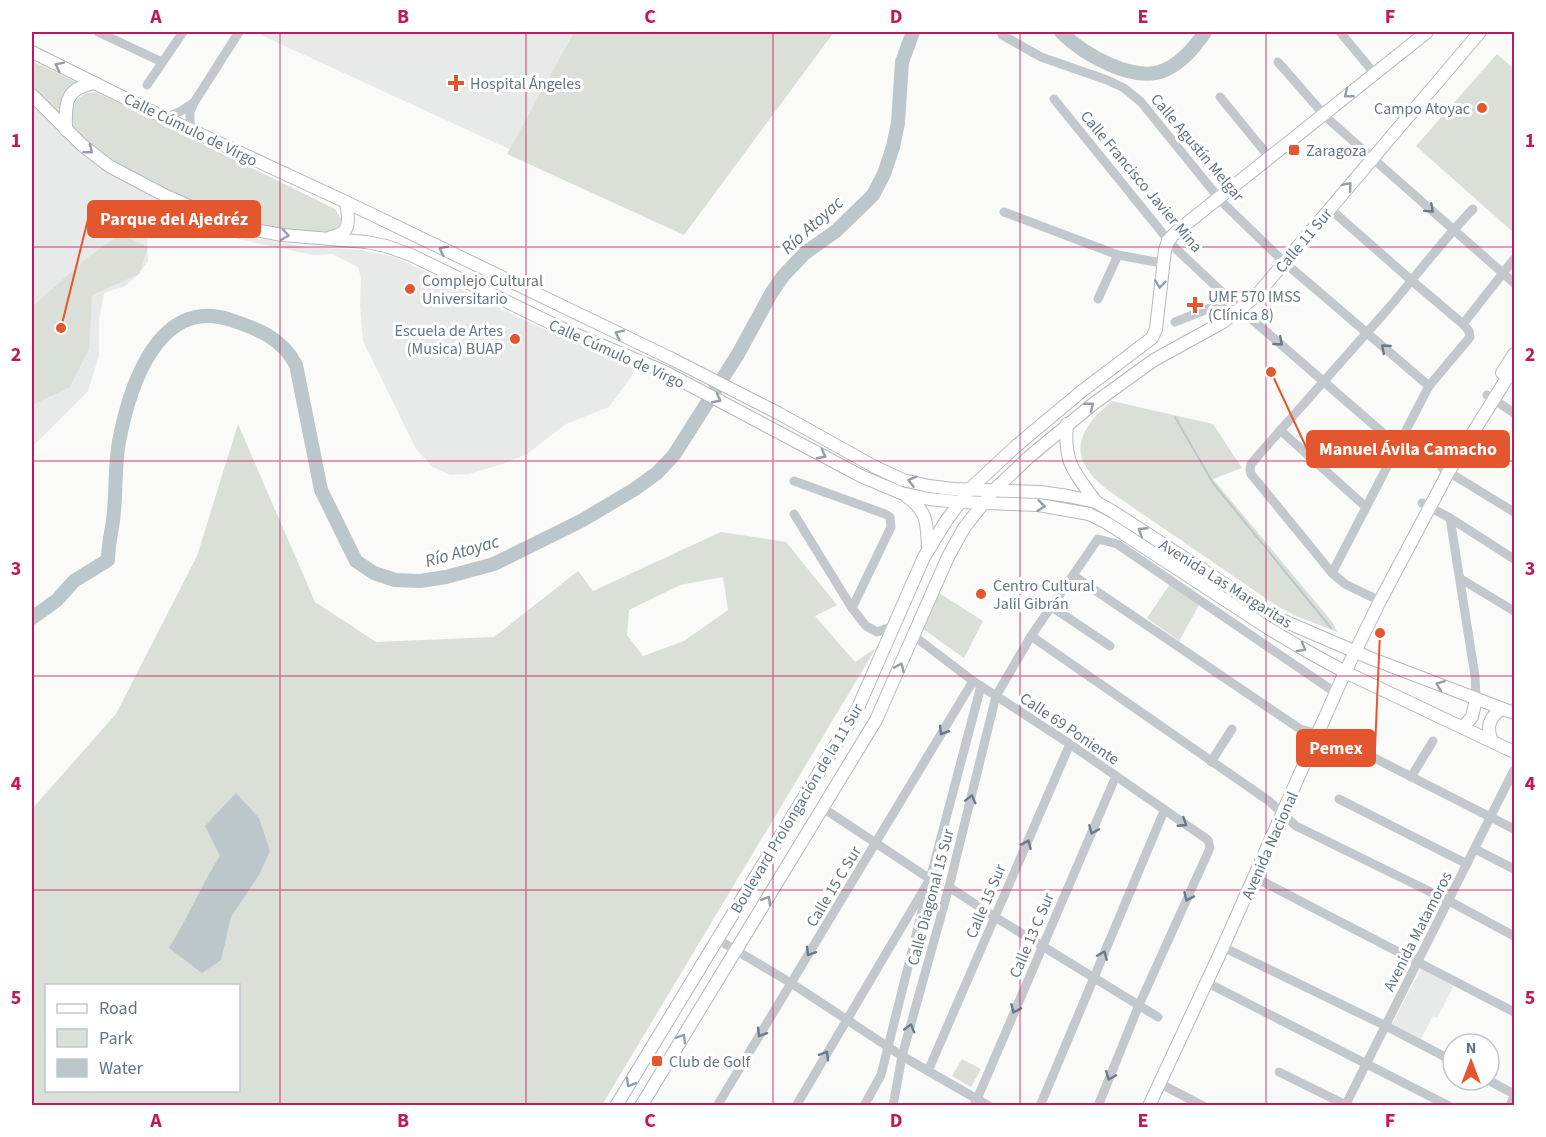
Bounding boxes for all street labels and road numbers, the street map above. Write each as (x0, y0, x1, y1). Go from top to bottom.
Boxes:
street label: Calle Cúmulo de Virgo (120, 88, 261, 172)
street label: Calle Agustín Melgar (1146, 89, 1249, 207)
street label: Calle Francisco Javier Mina (1075, 106, 1207, 257)
street label: Calle 11 Sur (1270, 203, 1338, 278)
street label: Calle Cúmulo de Virgo (545, 314, 688, 394)
street label: Avenida Las Margaritas (1155, 534, 1296, 634)
street label: Calle 69 Poniente (1015, 687, 1123, 770)
street label: Boulevard Prolongación de la 11 Sur (725, 699, 869, 918)
street label: Avenida Nacional (1236, 788, 1304, 903)
street label: Calle Diagonal 15 Sur (902, 826, 960, 968)
street label: Calle 15 C Sur (801, 842, 867, 931)
street label: Calle 15 Sur (960, 861, 1012, 942)
street label: Avenida Matamoros (1378, 867, 1458, 995)
street label: Calle 13 C Sur (1004, 889, 1060, 981)

